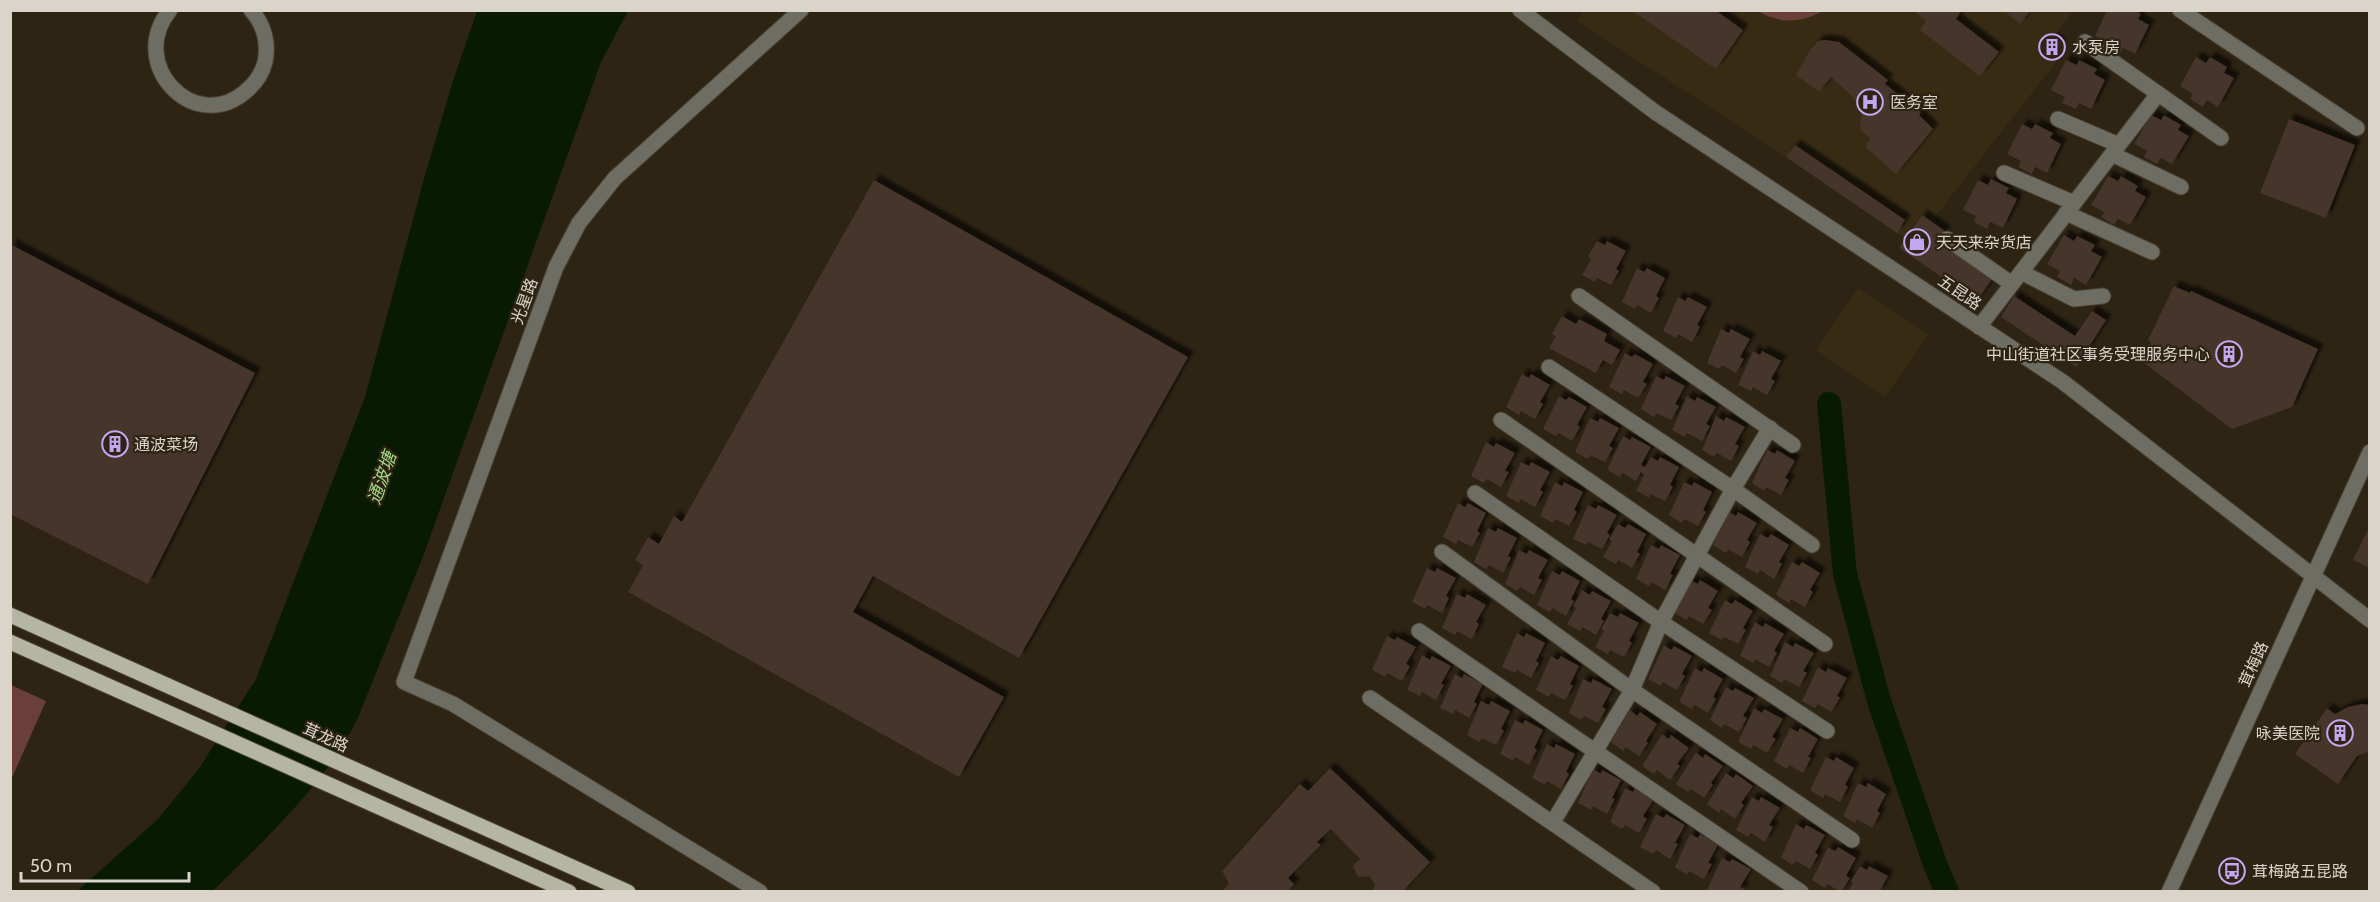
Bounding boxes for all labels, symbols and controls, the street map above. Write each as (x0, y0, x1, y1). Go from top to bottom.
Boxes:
building icon: 水泵房 (2037, 32, 2067, 62)
place label: 水泵房 (2072, 38, 2120, 57)
hospital icon: 医务室 (1855, 87, 1885, 117)
place label: 医务室 (1890, 93, 1938, 112)
shop icon: 天天来杂货店 (1902, 227, 1932, 257)
place label: 天天来杂货店 (1936, 233, 2032, 252)
street label: 五昆路 (1935, 271, 1985, 314)
street label: 光星路 (507, 275, 542, 327)
building icon: 中山街道社区事务受理服务中心 (2214, 339, 2244, 369)
place label: 中山街道社区事务受理服务中心 (1986, 345, 2210, 364)
building icon: 通波菜场 (100, 429, 130, 459)
place label: 通波菜场 (134, 435, 198, 454)
water label: 通波塘 (363, 446, 402, 507)
street label: 茸梅路 (2235, 638, 2272, 690)
building icon: 咏美医院 (2325, 718, 2355, 748)
street label: 茸龙路 (300, 719, 352, 756)
place label: 咏美医院 (2256, 724, 2320, 743)
scale bar (21, 845, 189, 883)
text: 50 m (30, 855, 72, 877)
bus stop icon: 茸梅路五昆路 (2217, 856, 2247, 886)
place label: 茸梅路五昆路 (2252, 862, 2348, 881)

